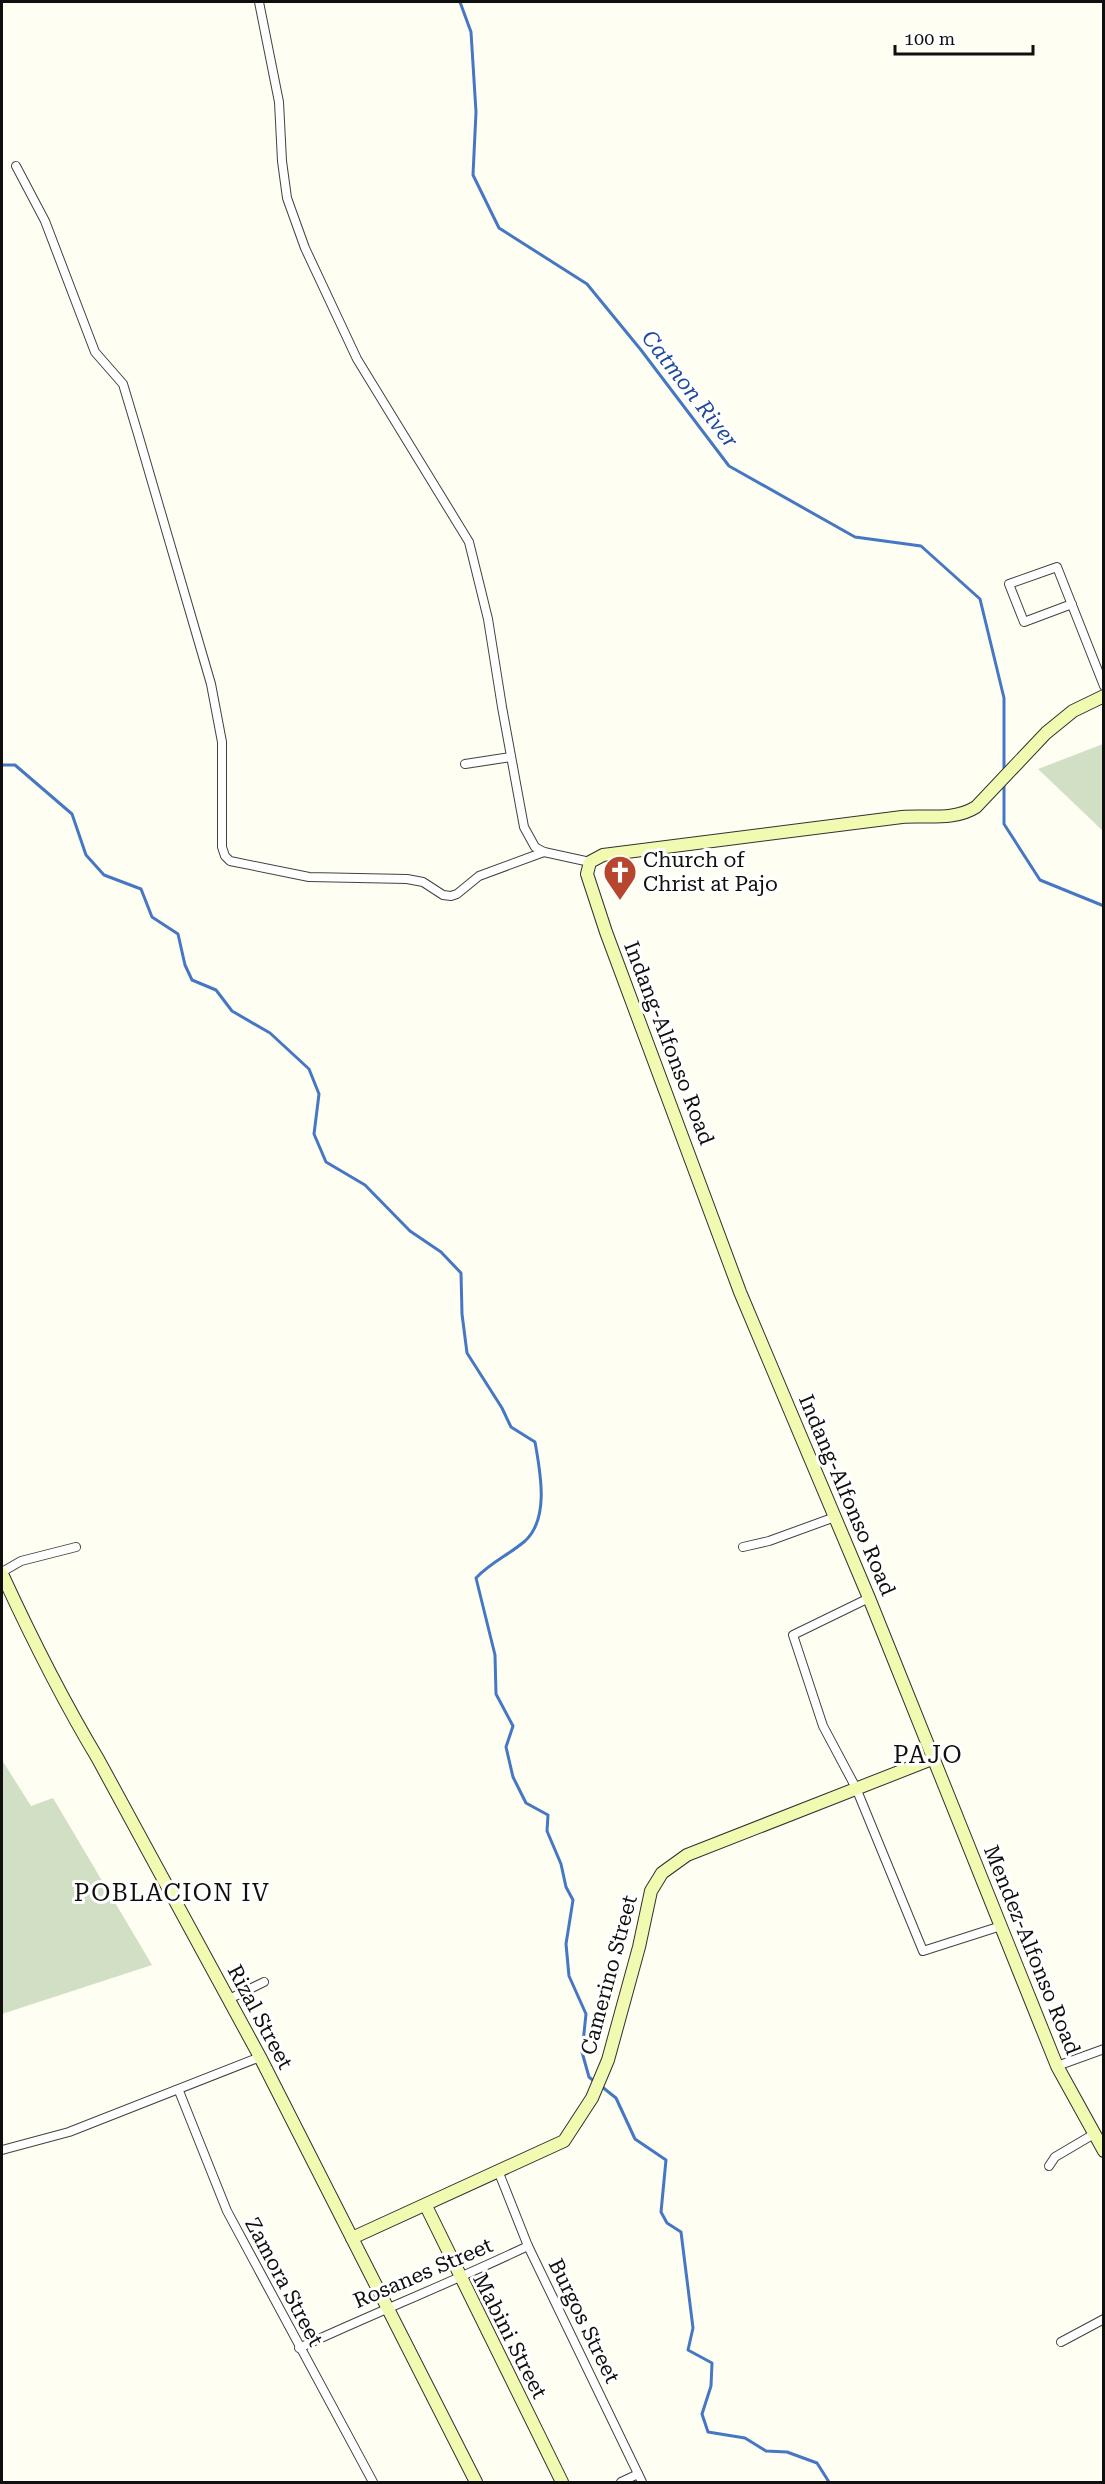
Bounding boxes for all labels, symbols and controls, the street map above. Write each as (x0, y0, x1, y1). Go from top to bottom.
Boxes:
scale bar (895, 18, 1033, 56)
text: 100 m (904, 28, 955, 49)
water label: Catmon River (637, 325, 743, 453)
place label: Church of Christ at Pajo (643, 848, 778, 896)
church icon: Church of Christ at Pajo (602, 854, 638, 901)
street label: Indang-Alfonso Road (619, 938, 719, 1149)
street label: Indang-Alfonso Road (794, 1391, 900, 1600)
district label: PAJO (893, 1741, 963, 1769)
street label: Mendez-Alfonso Road (979, 1842, 1085, 2059)
district label: POBLACION IV (74, 1879, 270, 1907)
street label: Camerino Street (576, 1892, 642, 2058)
street label: Rizal Street (223, 1961, 298, 2073)
street label: Zamora Street (240, 2214, 328, 2350)
street label: Rosanes Street (350, 2233, 496, 2313)
street label: Burgos Street (544, 2255, 624, 2387)
street label: Mabini Street (468, 2269, 552, 2403)

